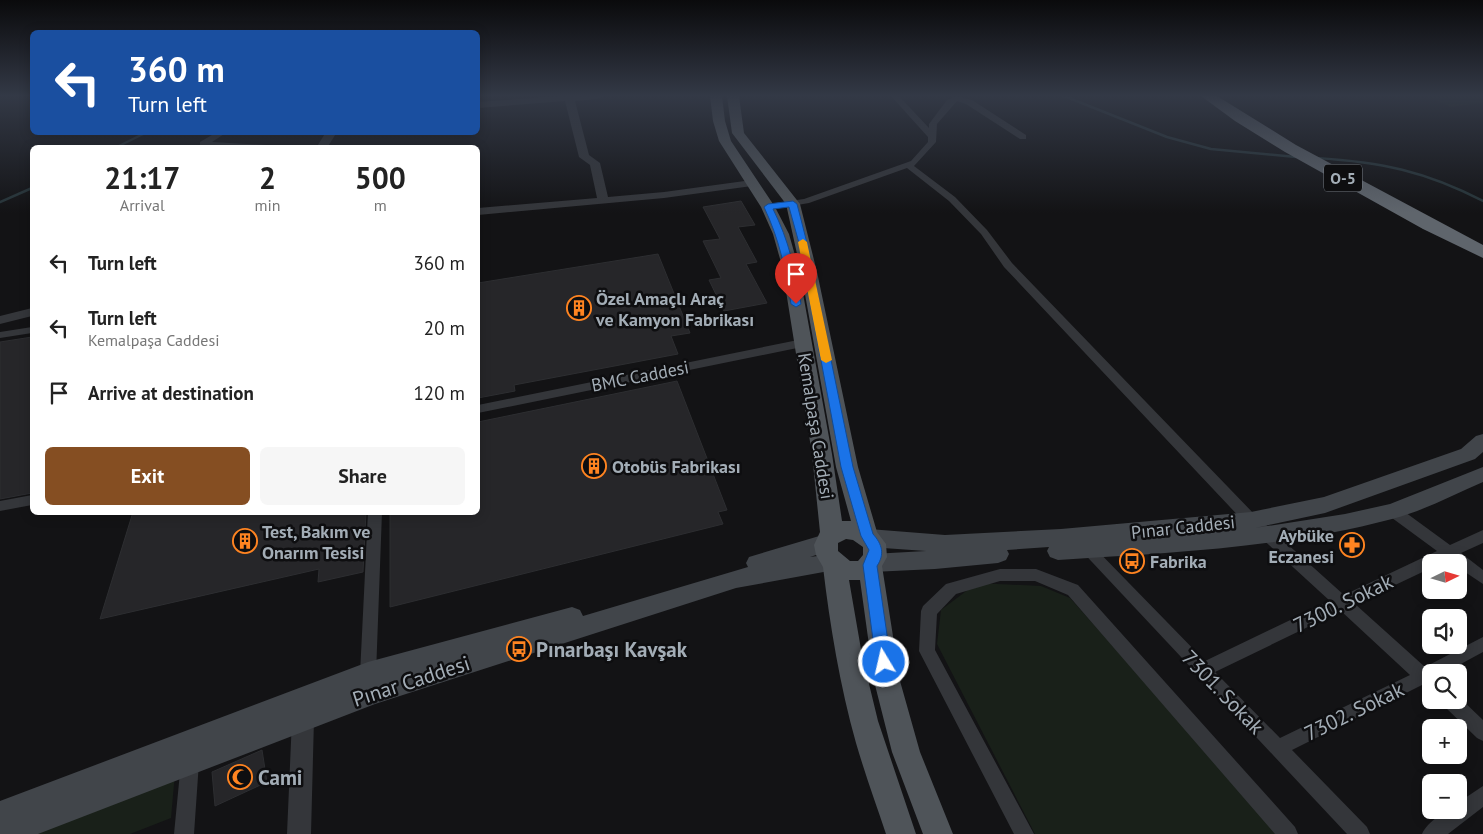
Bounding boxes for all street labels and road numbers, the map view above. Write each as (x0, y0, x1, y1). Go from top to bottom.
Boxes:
road number: O-5 (1324, 164, 1362, 192)
street label: Kemalpaşa Caddesi (793, 351, 839, 501)
street label: BMC Caddesi (589, 355, 691, 397)
street label: Pınar Caddesi (1130, 510, 1236, 544)
street label: 7300. Sokak (1289, 567, 1397, 639)
street label: 7301. Sokak (1176, 644, 1270, 740)
street label: Pınar Caddesi (349, 649, 473, 713)
street label: 7302. Sokak (1300, 675, 1408, 747)

